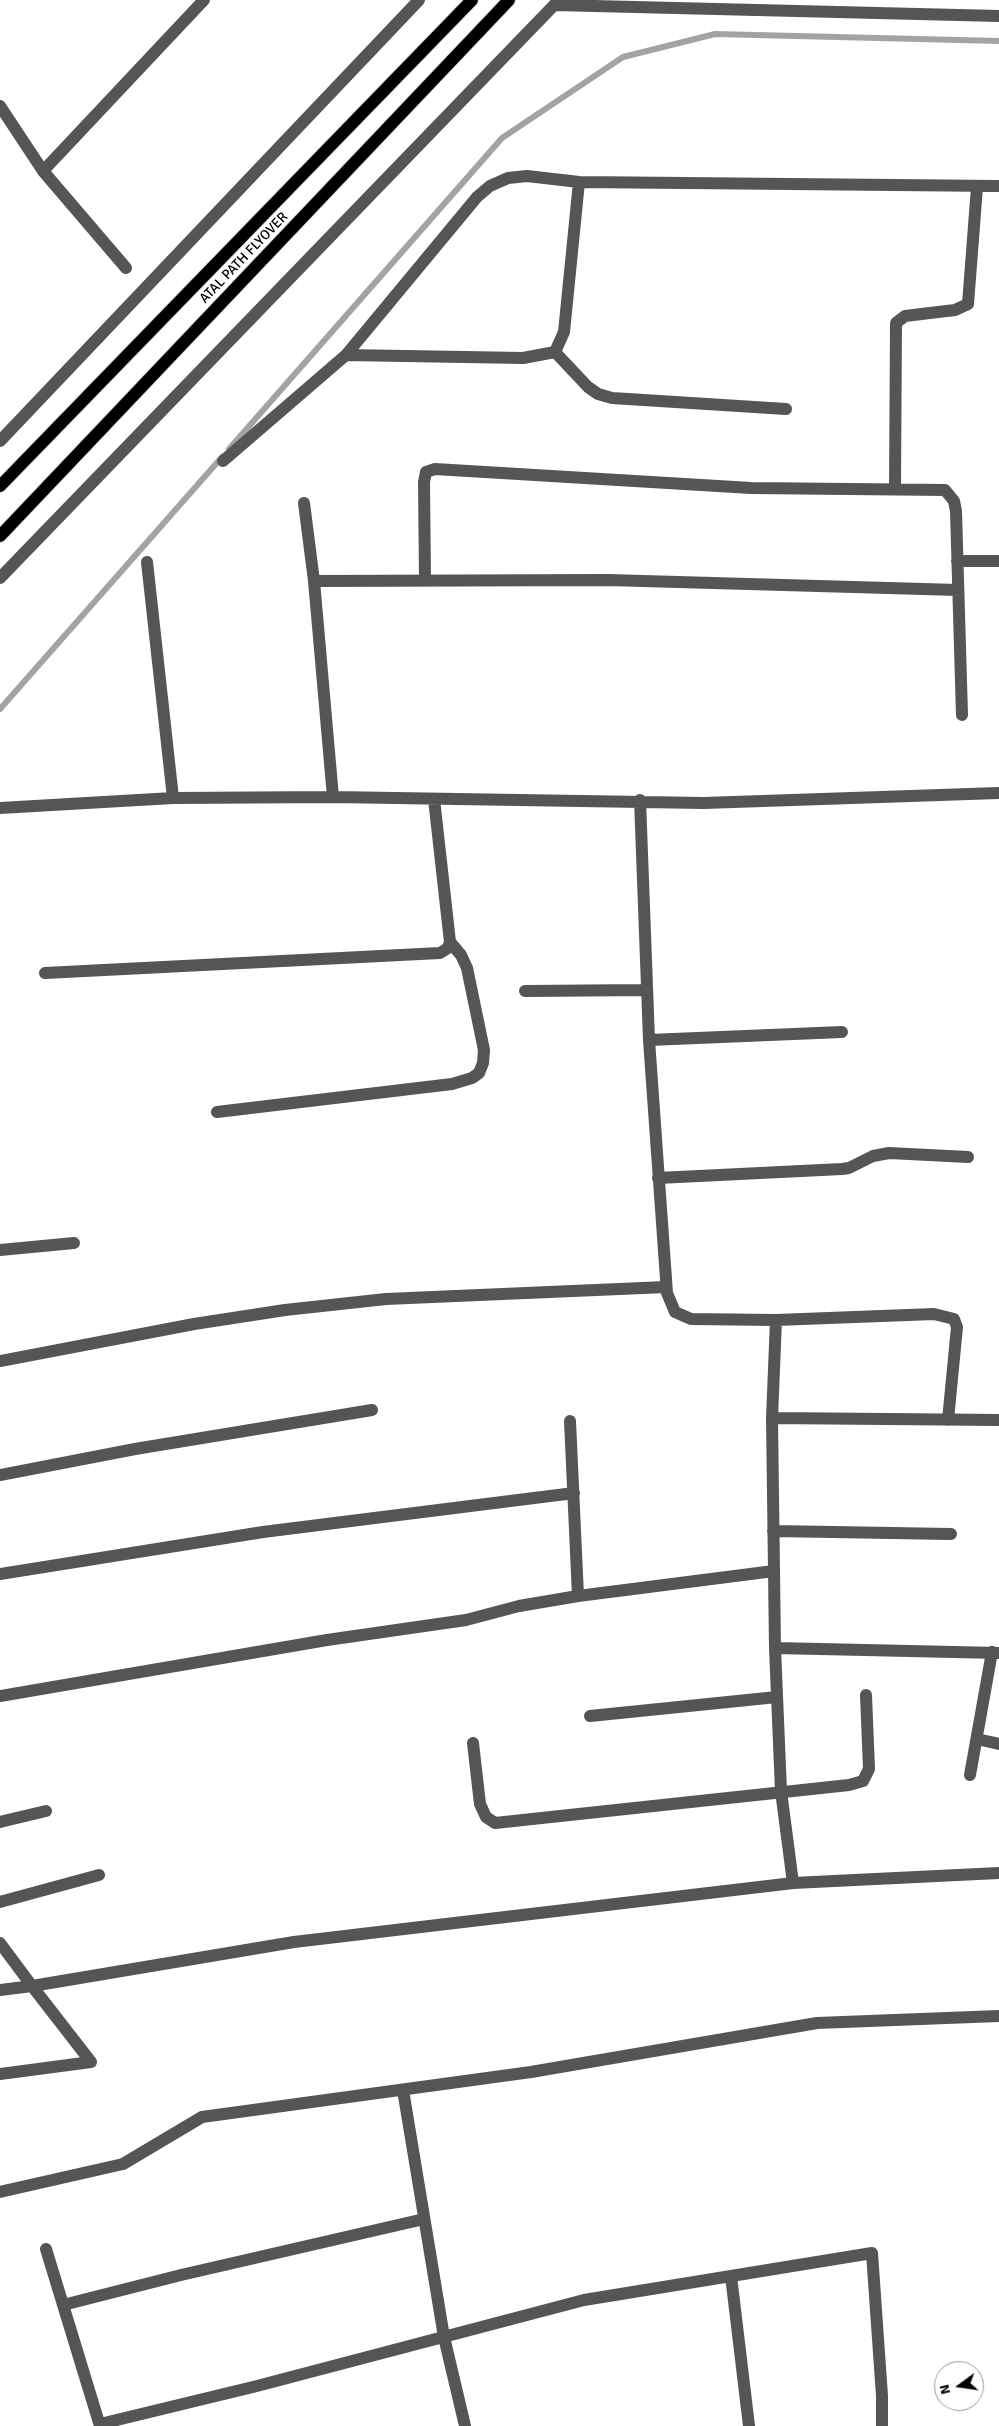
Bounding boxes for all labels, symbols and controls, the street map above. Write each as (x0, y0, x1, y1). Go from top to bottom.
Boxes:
street label: ATAL PATH FLYOVER (196, 209, 292, 307)
north arrow (934, 2361, 984, 2411)
text: N (936, 2383, 954, 2396)

